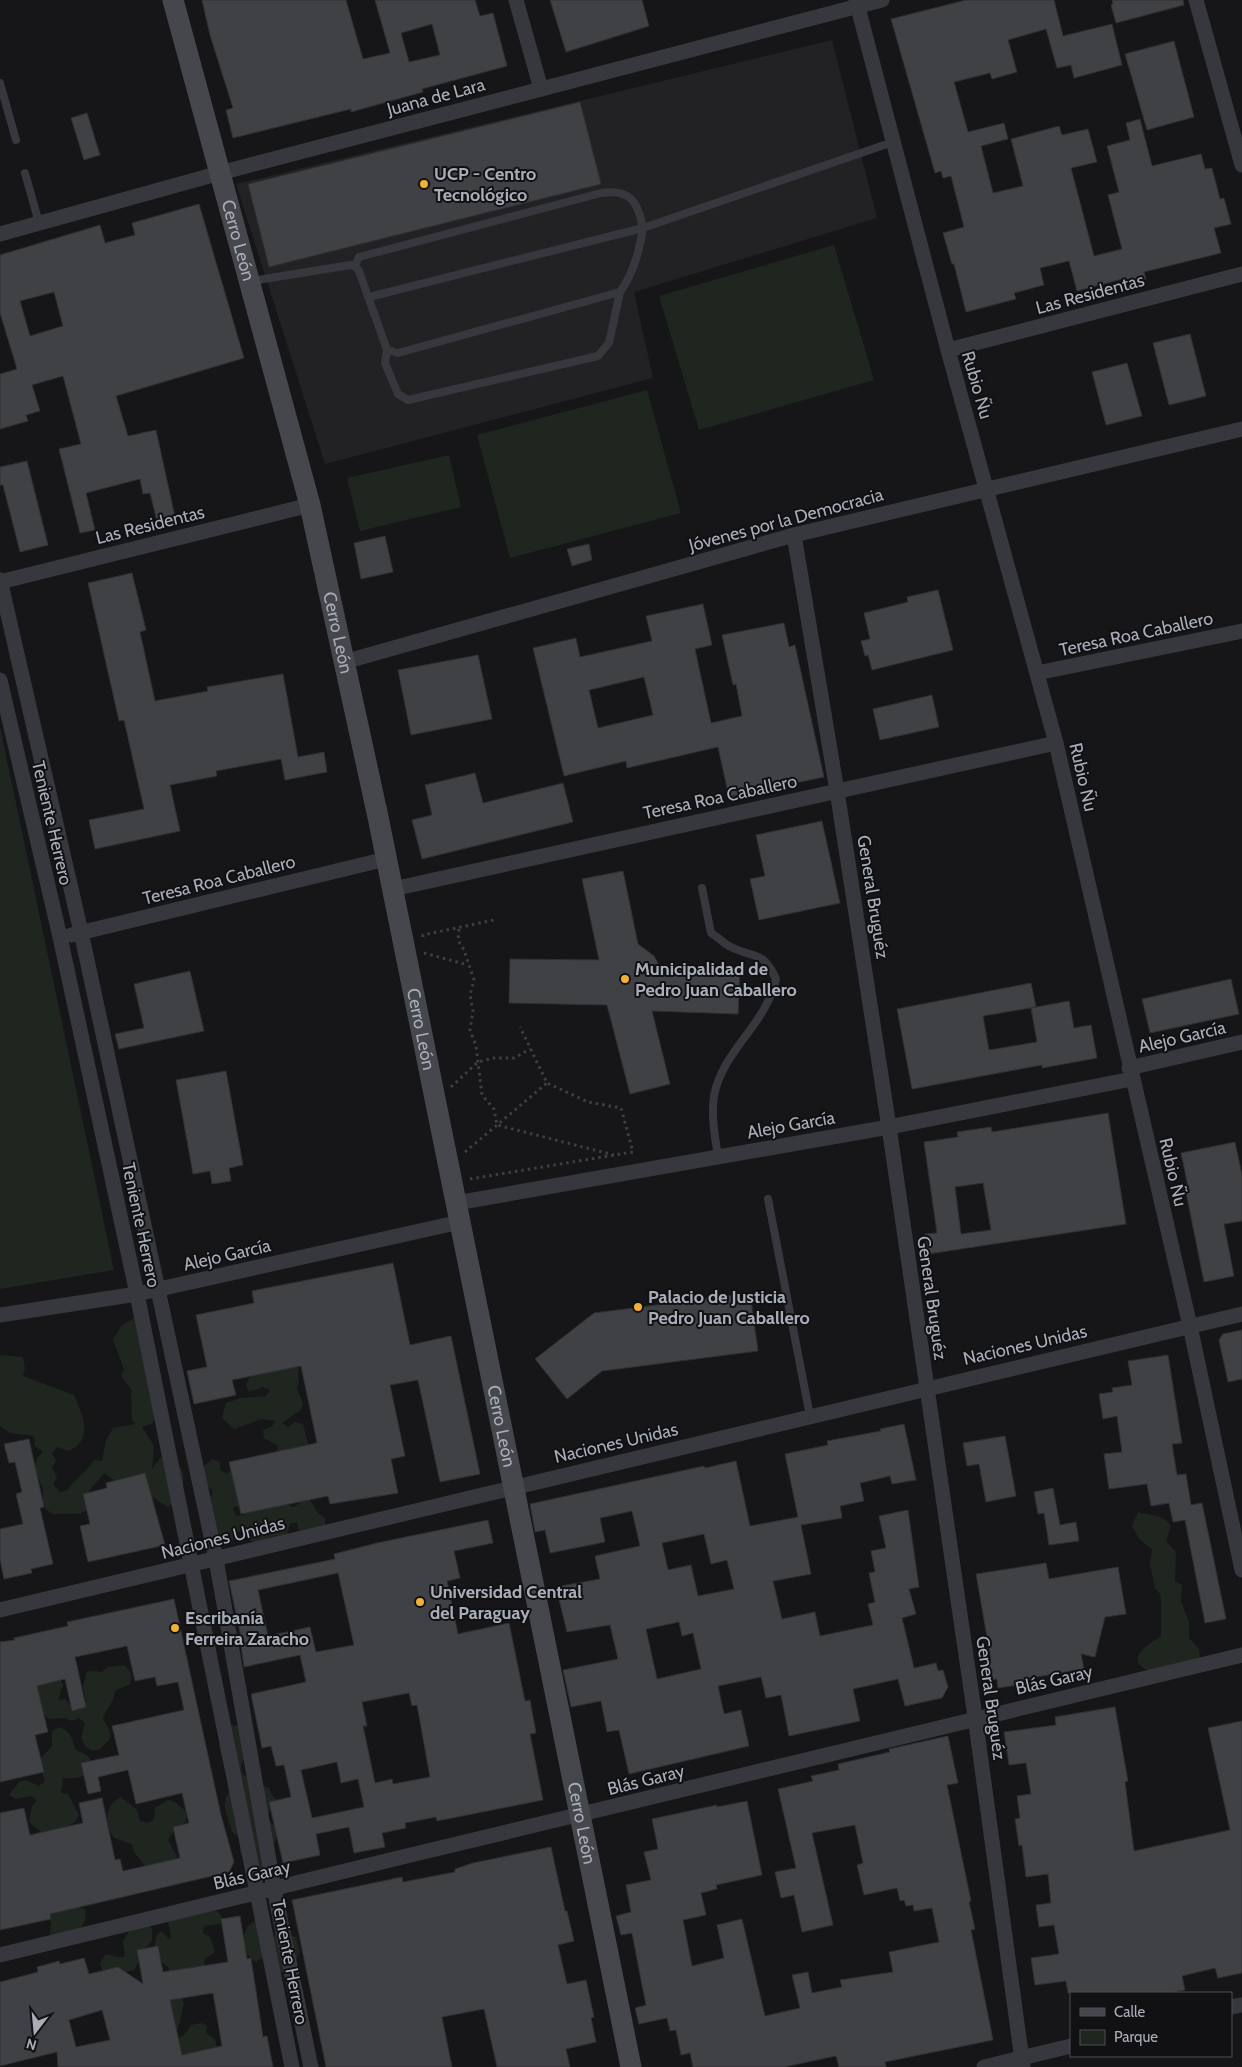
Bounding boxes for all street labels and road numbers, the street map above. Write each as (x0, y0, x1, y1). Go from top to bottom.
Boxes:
street label: Juana de Lara (384, 73, 488, 121)
street label: Cerro León (217, 197, 260, 283)
street label: Las Residentas (1033, 269, 1147, 319)
street label: Rubio Ñu (957, 348, 997, 422)
street label: Jóvenes por la Democracia (685, 483, 886, 557)
street label: Las Residentas (93, 501, 207, 549)
street label: Cerro León (318, 590, 357, 676)
street label: Teresa Roa Caballero (1057, 607, 1215, 661)
street label: Rubio Ñu (1064, 741, 1102, 813)
street label: Teniente Herrero (27, 759, 77, 887)
street label: Teresa Roa Caballero (641, 770, 799, 824)
street label: General Bruguéz (852, 834, 894, 961)
street label: Teresa Roa Caballero (140, 850, 298, 910)
street label: Cerro León (402, 986, 440, 1072)
street label: Alejo García (1136, 1016, 1228, 1058)
street label: Alejo García (745, 1106, 837, 1144)
street label: Rubio Ñu (1154, 1136, 1192, 1208)
street label: Teniente Herrero (117, 1161, 165, 1290)
street label: Alejo García (181, 1234, 273, 1276)
street label: General Bruguéz (912, 1235, 952, 1362)
street label: Naciones Unidas (961, 1320, 1089, 1370)
street label: Cerro León (482, 1383, 520, 1469)
street label: Naciones Unidas (552, 1418, 680, 1468)
street label: Naciones Unidas (159, 1512, 287, 1564)
street label: General Bruguéz (971, 1635, 1011, 1762)
street label: Blás Garay (1013, 1660, 1095, 1700)
street label: Blás Garay (605, 1760, 687, 1800)
street label: Cerro León (563, 1780, 601, 1866)
street label: Blás Garay (211, 1855, 293, 1895)
street label: Teniente Herrero (267, 1898, 313, 2027)

